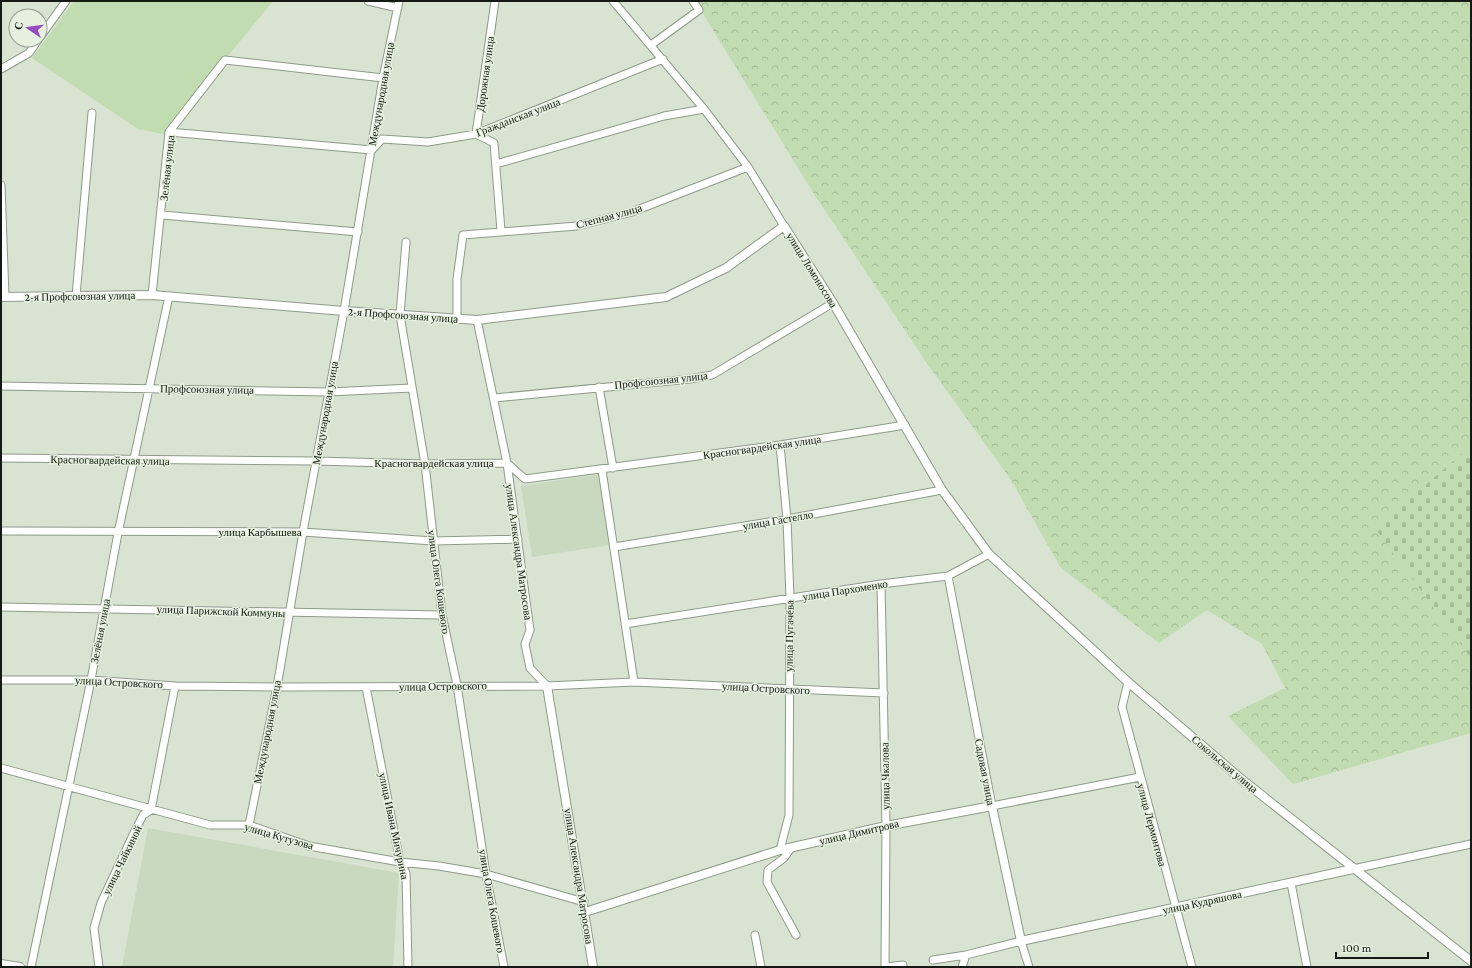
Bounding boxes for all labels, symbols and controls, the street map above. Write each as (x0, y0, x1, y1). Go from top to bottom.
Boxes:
north arrow (8, 8, 48, 48)
text: С (12, 20, 25, 31)
street label: Дорожная улица (474, 35, 496, 113)
street label: Международная улица (366, 41, 396, 147)
street label: Гражданская улица (474, 95, 562, 139)
street label: Зелёная улица (158, 135, 176, 201)
street label: Степная улица (575, 201, 643, 231)
street label: улица Ломоносова (784, 230, 840, 310)
street label: 2-я Профсоюзная улица (25, 289, 135, 303)
street label: 2-я Профсоюзная улица (347, 305, 459, 325)
street label: Международная улица (310, 360, 340, 466)
street label: Профсоюзная улица (614, 369, 709, 391)
street label: Профсоюзная улица (160, 382, 254, 396)
street label: Красногвардейская улица (702, 433, 822, 461)
street label: Красногвардейская улица (50, 453, 170, 467)
street label: Красногвардейская улица (374, 457, 494, 469)
street label: улица Александра Матросова (504, 483, 535, 621)
street label: улица Гастелло (742, 508, 815, 532)
street label: улица Карбышева (218, 526, 302, 538)
street label: улица Олега Кошевого (426, 529, 452, 635)
street label: улица Пархоменко (802, 577, 889, 603)
street label: Зелёная улица (88, 597, 112, 664)
street label: улица Пугачёва (782, 600, 796, 672)
street label: улица Парижской Коммуны (156, 603, 286, 619)
street label: улица Островского (75, 674, 164, 690)
street label: Международная улица (251, 679, 283, 785)
street label: улица Островского (399, 679, 488, 693)
street label: улица Островского (722, 680, 811, 696)
street label: Сокольская улица (1189, 733, 1261, 795)
street label: Садовая улица (973, 738, 997, 806)
street label: улица Чкалова (878, 742, 892, 810)
street label: улица Ивана Мичурина (377, 772, 411, 881)
street label: улица Лермонтова (1135, 782, 1169, 868)
street label: улица Александра Матросова (562, 807, 596, 945)
street label: улица Димитрова (818, 817, 900, 847)
street label: улица Кутузова (243, 820, 315, 852)
street label: улица Чайкиной (100, 823, 144, 897)
street label: улица Олега Кошевого (477, 848, 507, 954)
street label: улица Кудряшова (1161, 888, 1243, 916)
scale bar (1336, 934, 1428, 960)
text: 100 m (1342, 941, 1372, 955)

